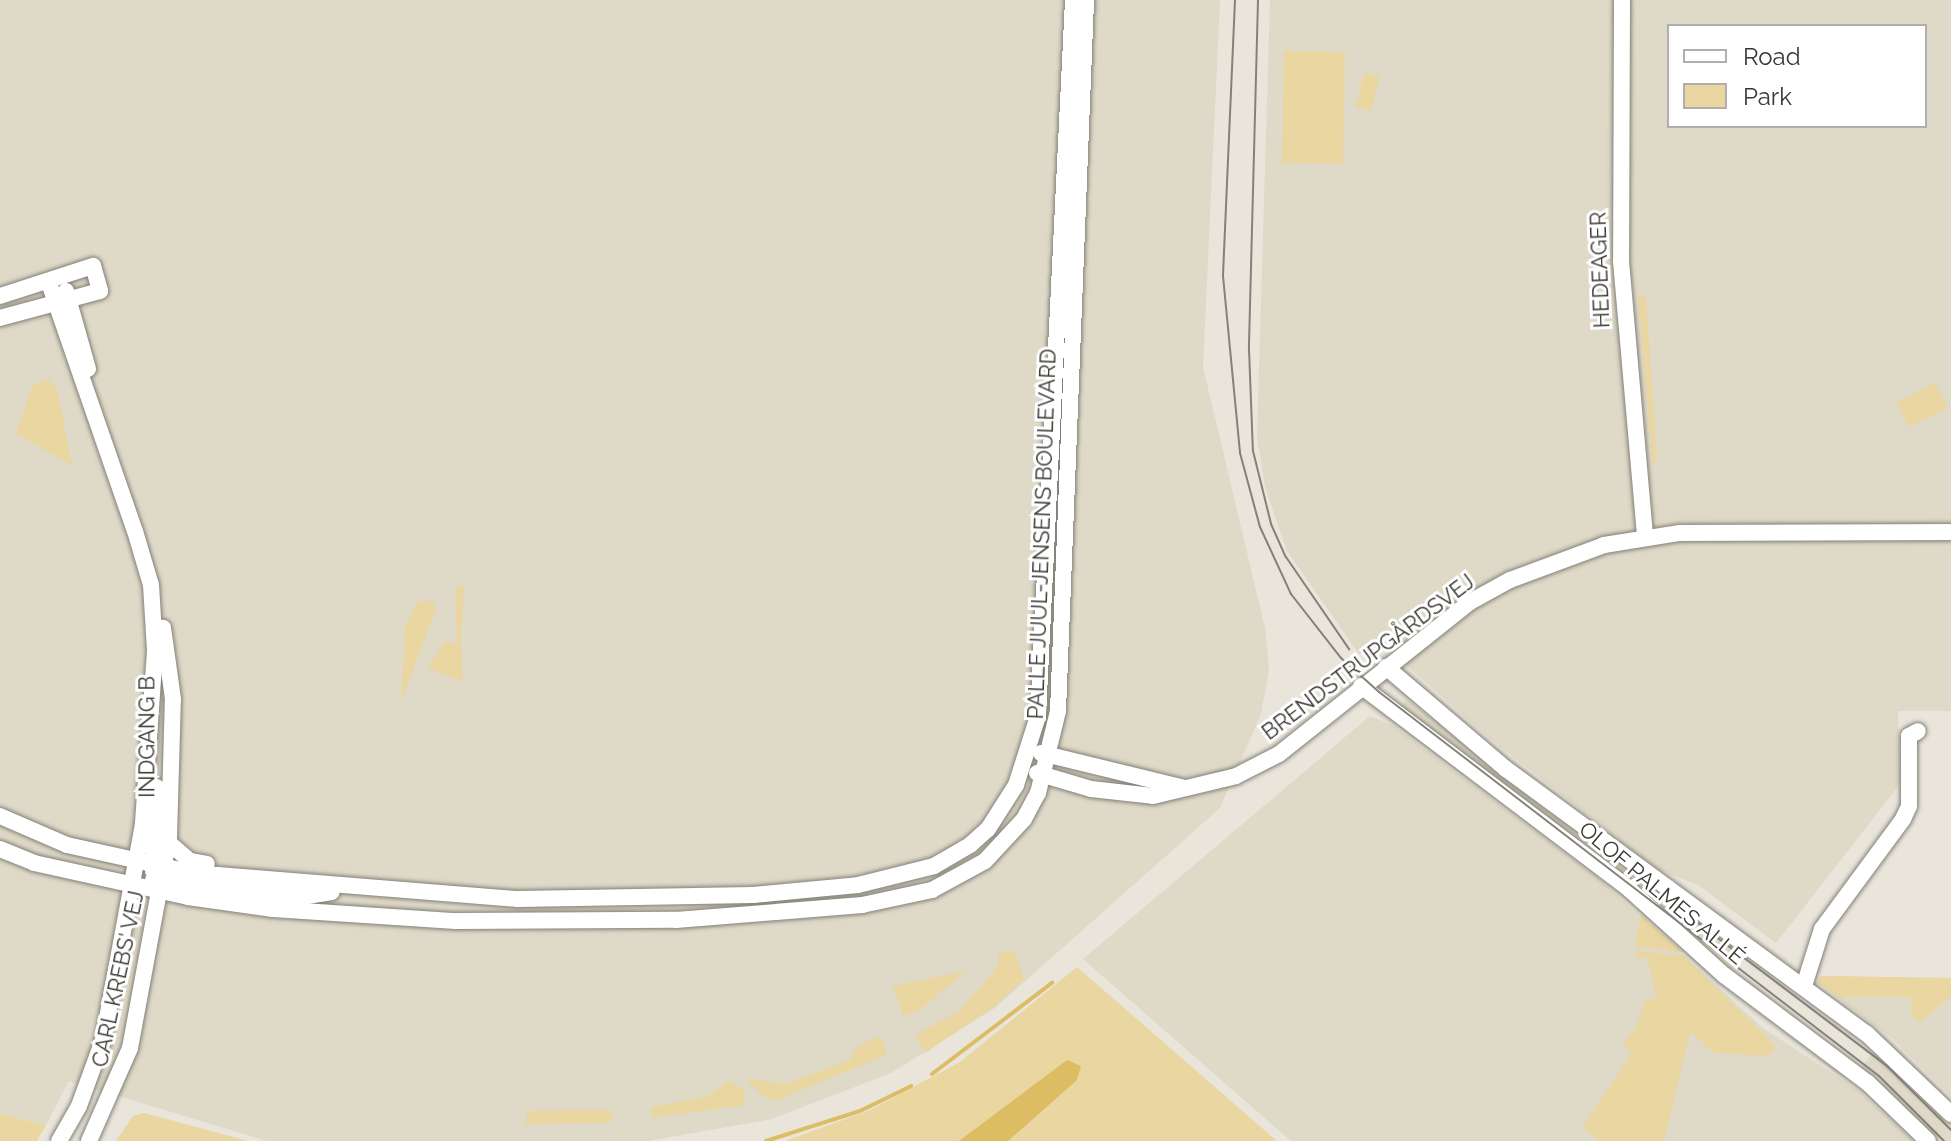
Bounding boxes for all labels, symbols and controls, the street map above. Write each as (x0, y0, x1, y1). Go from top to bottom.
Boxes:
legend (1667, 24, 1927, 128)
text: Road (1743, 42, 1801, 71)
text: Park (1743, 82, 1792, 111)
street label: HEDEAGER (1585, 211, 1615, 329)
street label: PALLE JUUL-JENSENS BOULEVARD (1022, 348, 1062, 720)
street label: BRENDSTRUPGÅRDSVEJ (1257, 568, 1479, 746)
street label: INDGANG B (134, 676, 160, 798)
street label: OLOF PALMES ALLÉ (1573, 816, 1751, 970)
street label: CARL KREBS' VEJ (86, 888, 150, 1070)

